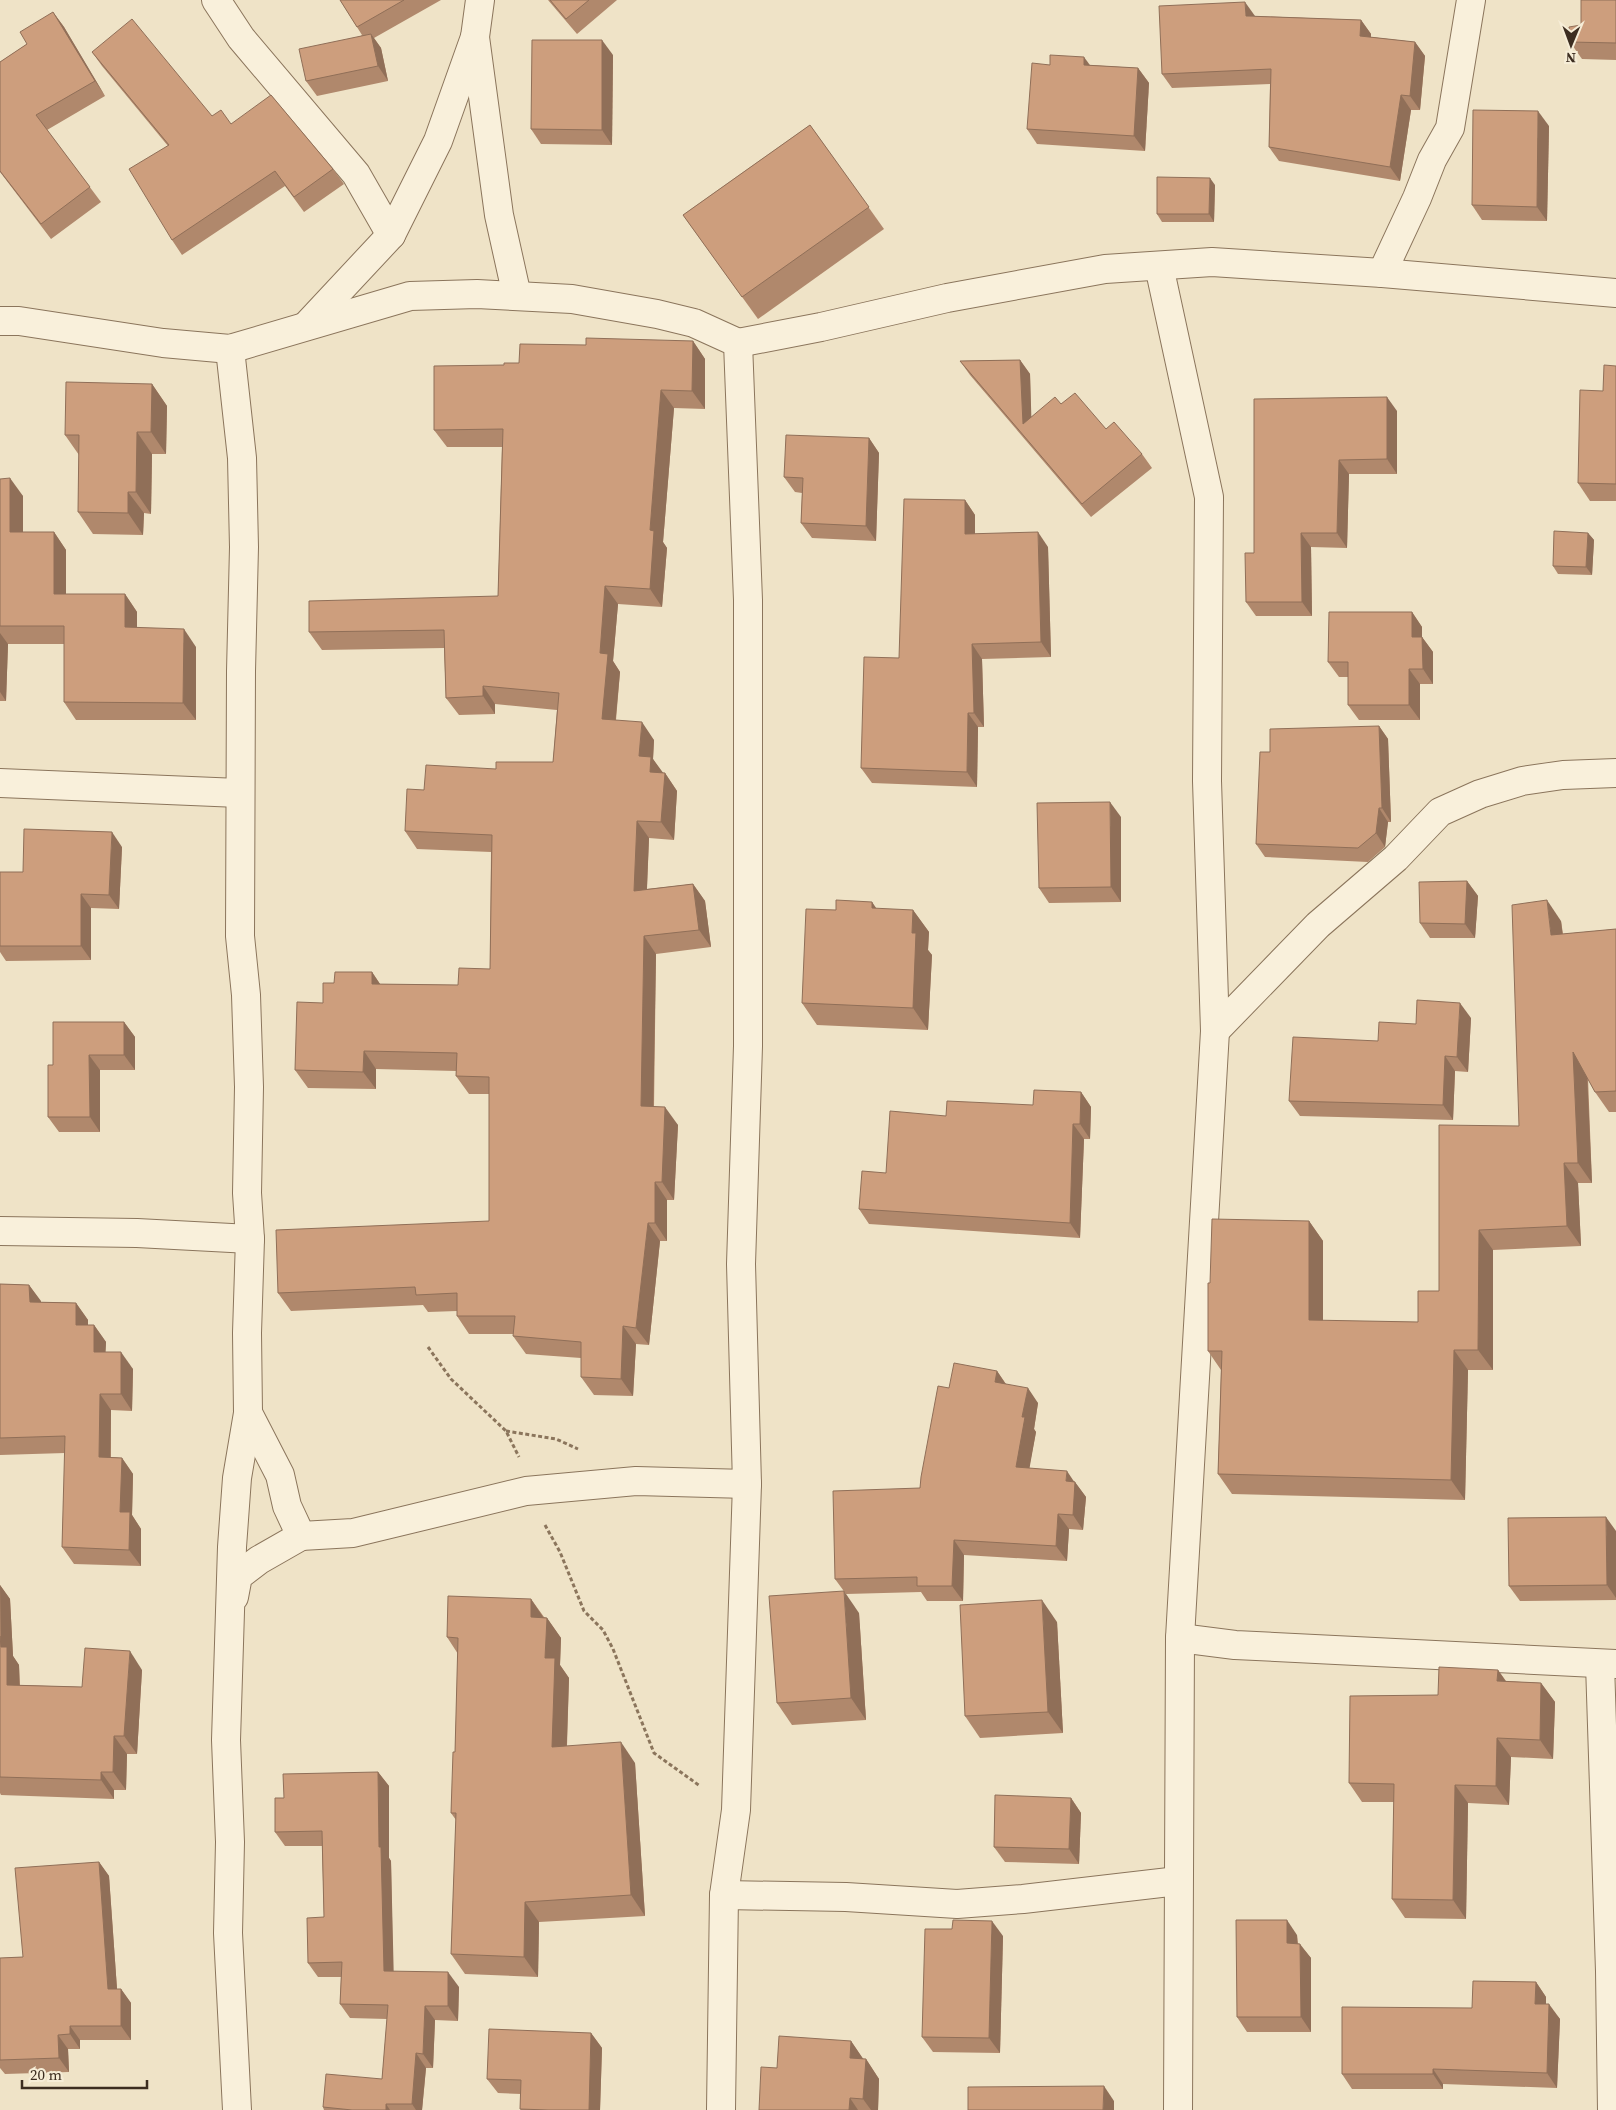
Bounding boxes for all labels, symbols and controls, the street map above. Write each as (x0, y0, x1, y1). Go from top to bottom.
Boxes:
north arrow (1546, 20, 1596, 70)
text: N (1565, 48, 1576, 68)
scale bar (22, 2058, 148, 2090)
text: 20 m (30, 2064, 62, 2085)

